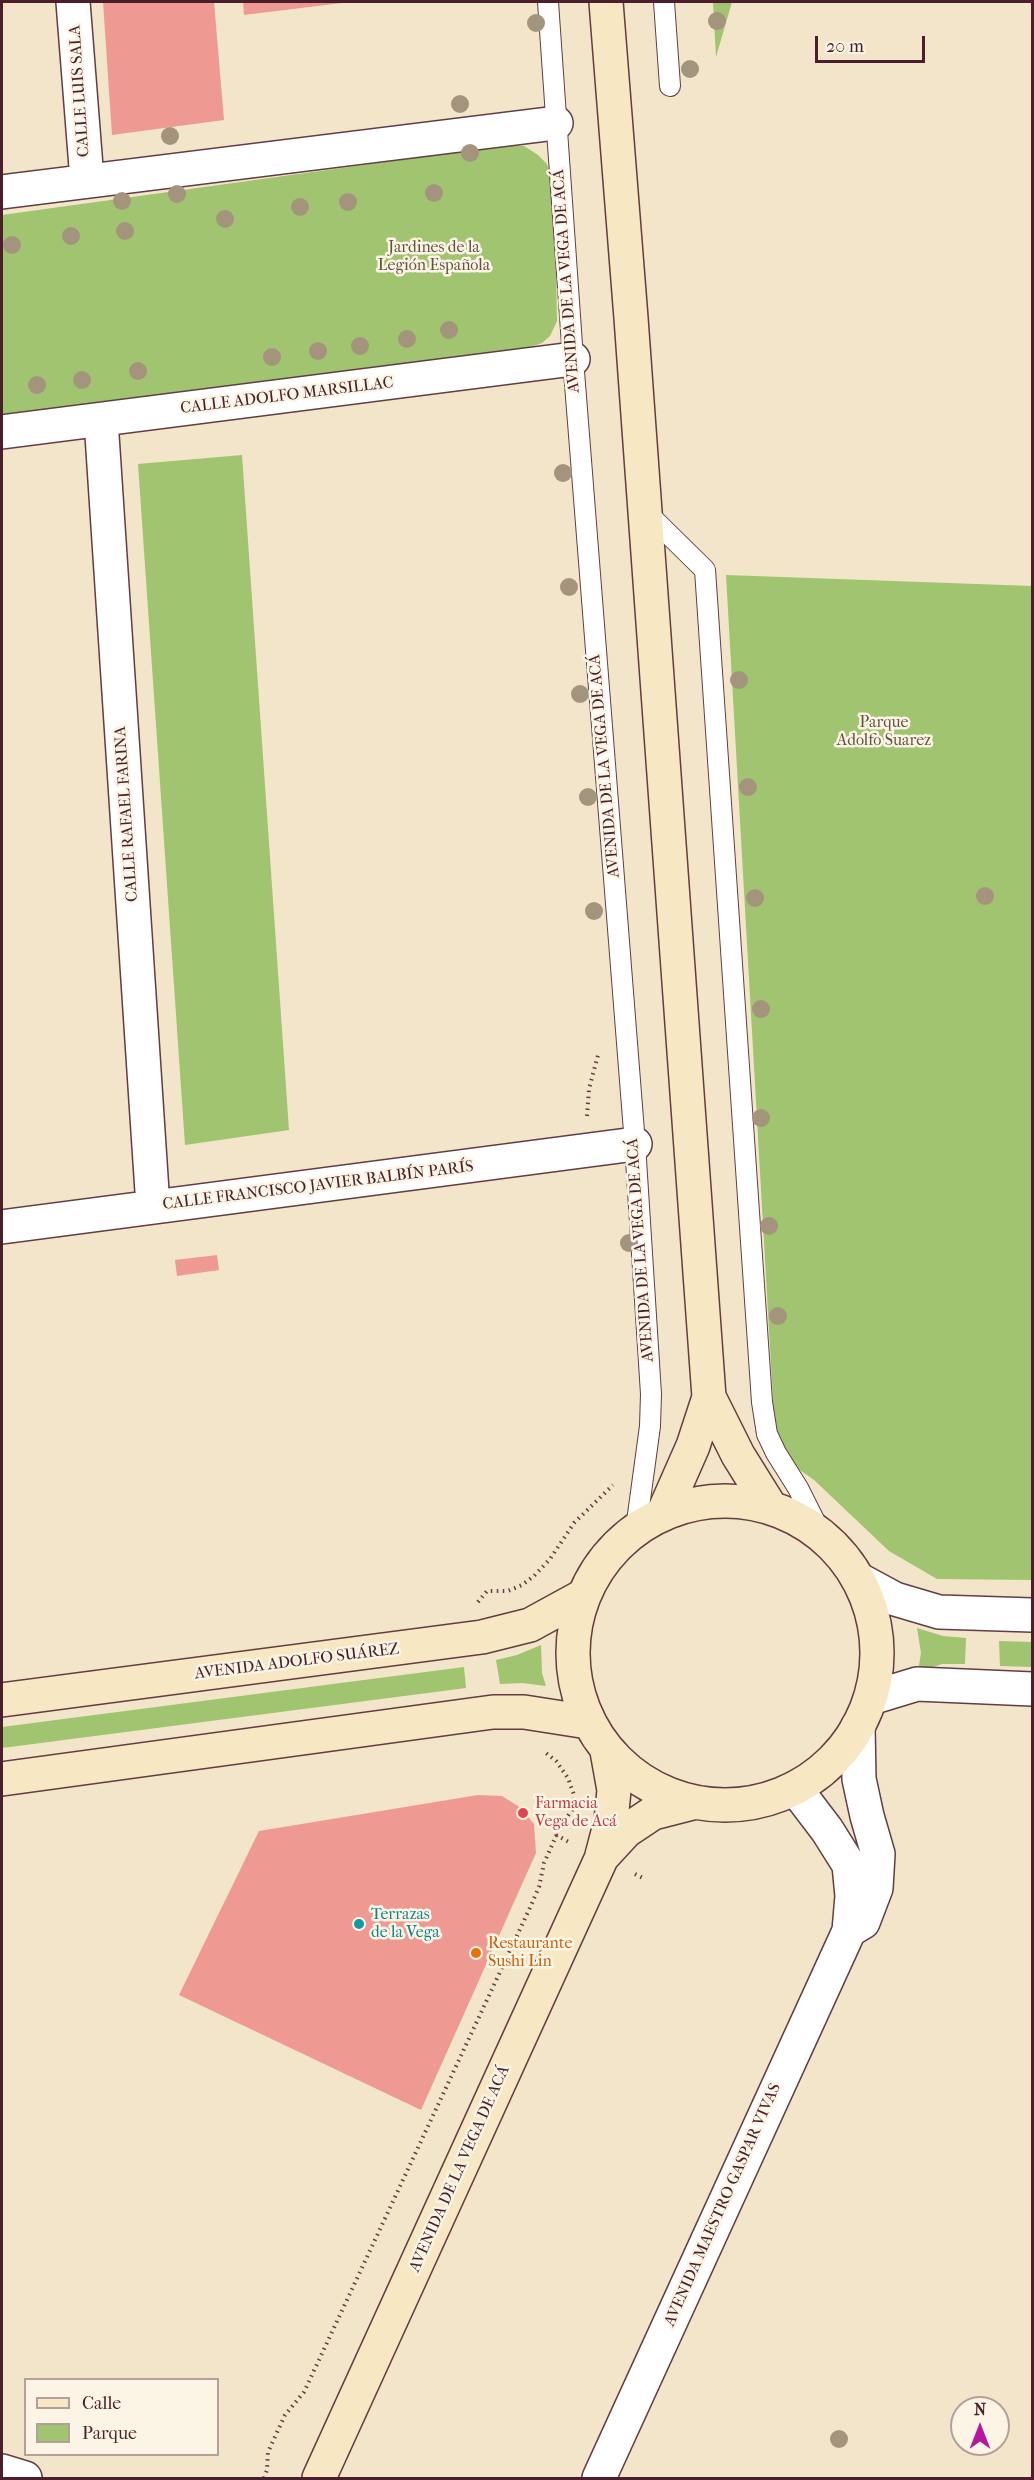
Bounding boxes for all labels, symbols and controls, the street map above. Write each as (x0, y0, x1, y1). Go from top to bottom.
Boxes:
street label: CALLE LUIS SALA (66, 24, 94, 158)
scale bar (818, 24, 928, 62)
text: 20 m (826, 36, 864, 57)
street label: AVENIDA DE LA VEGA DE ACÁ (550, 168, 584, 394)
park label: Jardines de la Legión Española (378, 238, 490, 276)
street label: CALLE ADOLFO MARSILLAC (179, 373, 395, 419)
street label: AVENIDA DE LA VEGA DE ACÁ (586, 653, 624, 879)
park label: Parque Adolfo Suarez (837, 713, 931, 751)
street label: CALLE RAFAEL FARINA (111, 726, 143, 902)
street label: AVENIDA DE LA VEGA DE ACÁ (624, 1137, 658, 1363)
street label: CALLE FRANCISCO JAVIER BALBÍN PARÍS (161, 1157, 475, 1215)
street label: AVENIDA ADOLFO SUÁREZ (193, 1640, 401, 1684)
place label: Farmacia Vega de Acá (535, 1794, 617, 1832)
marker: Farmacia Vega de Acá (516, 1806, 530, 1820)
place label: Terrazas de la Vega (371, 1905, 440, 1943)
marker: Terrazas de la Vega (352, 1917, 366, 1931)
place label: Restaurante Sushi Lin (488, 1934, 572, 1972)
marker: Restaurante Sushi Lin (469, 1946, 483, 1960)
street label: AVENIDA DE LA VEGA DE ACÁ (406, 2063, 514, 2275)
street label: AVENIDA MAESTRO GASPAR VIVAS (661, 2081, 785, 2329)
legend (24, 2378, 219, 2456)
text: Calle (82, 2393, 121, 2414)
north arrow (950, 2396, 1010, 2456)
text: N (974, 2400, 986, 2419)
text: Parque (82, 2423, 137, 2444)

